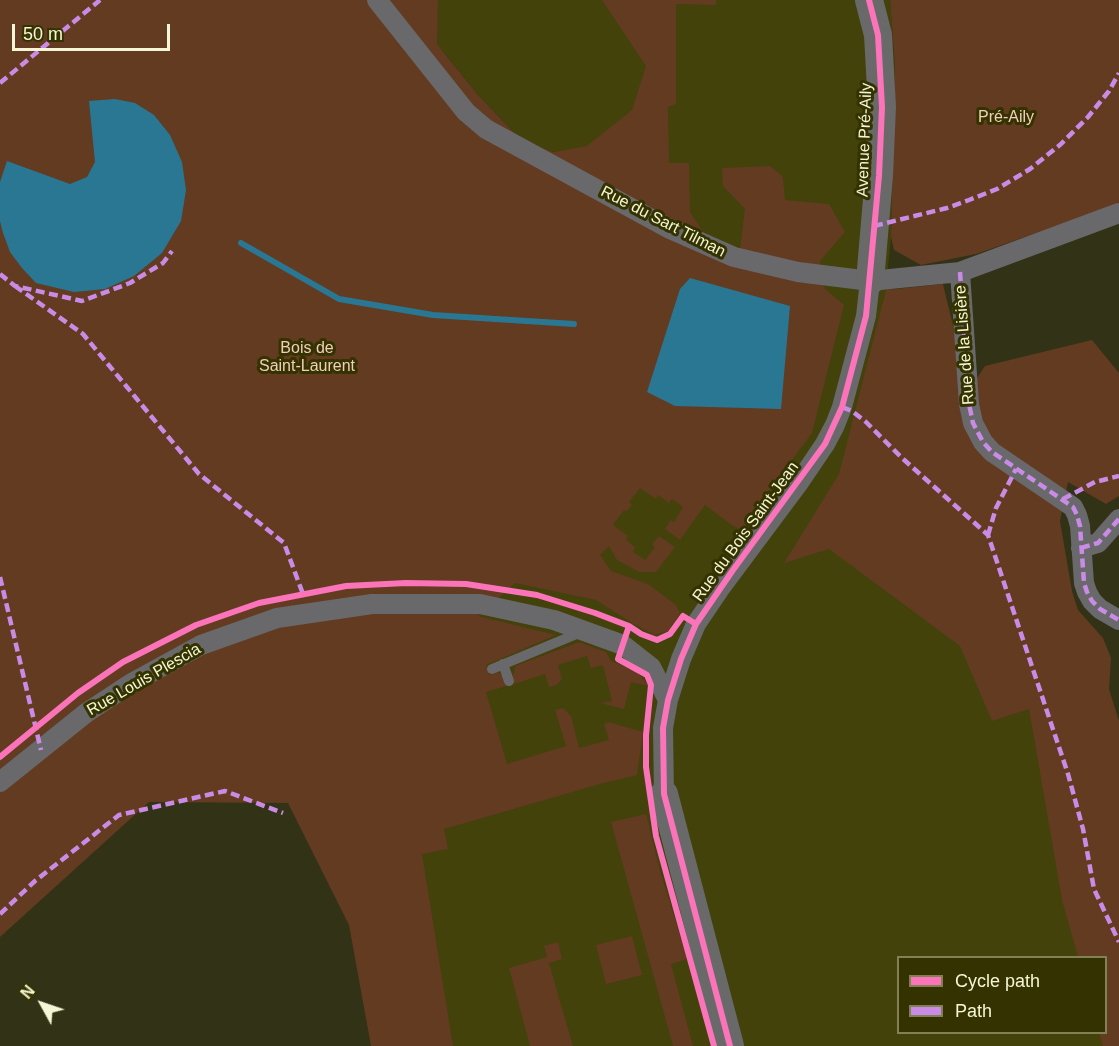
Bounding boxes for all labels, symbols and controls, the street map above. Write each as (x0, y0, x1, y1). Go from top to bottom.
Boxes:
scale bar (15, 12, 172, 50)
text: 50 m (23, 24, 63, 44)
street label: Avenue Pré-Aily (853, 82, 877, 198)
park label: Pré-Aily (978, 108, 1034, 128)
street label: Rue du Sart Tilman (597, 182, 729, 262)
street label: Rue de la Lisière (951, 284, 979, 406)
park label: Bois de Saint-Laurent (259, 339, 355, 377)
street label: Rue du Bois Saint-Jean (689, 458, 803, 606)
street label: Rue Louis Plescia (84, 640, 204, 720)
legend (897, 956, 1107, 1034)
text: Cycle path (955, 971, 1040, 991)
north arrow (12, 974, 72, 1034)
text: N (18, 982, 38, 1002)
text: Path (955, 1001, 992, 1021)

